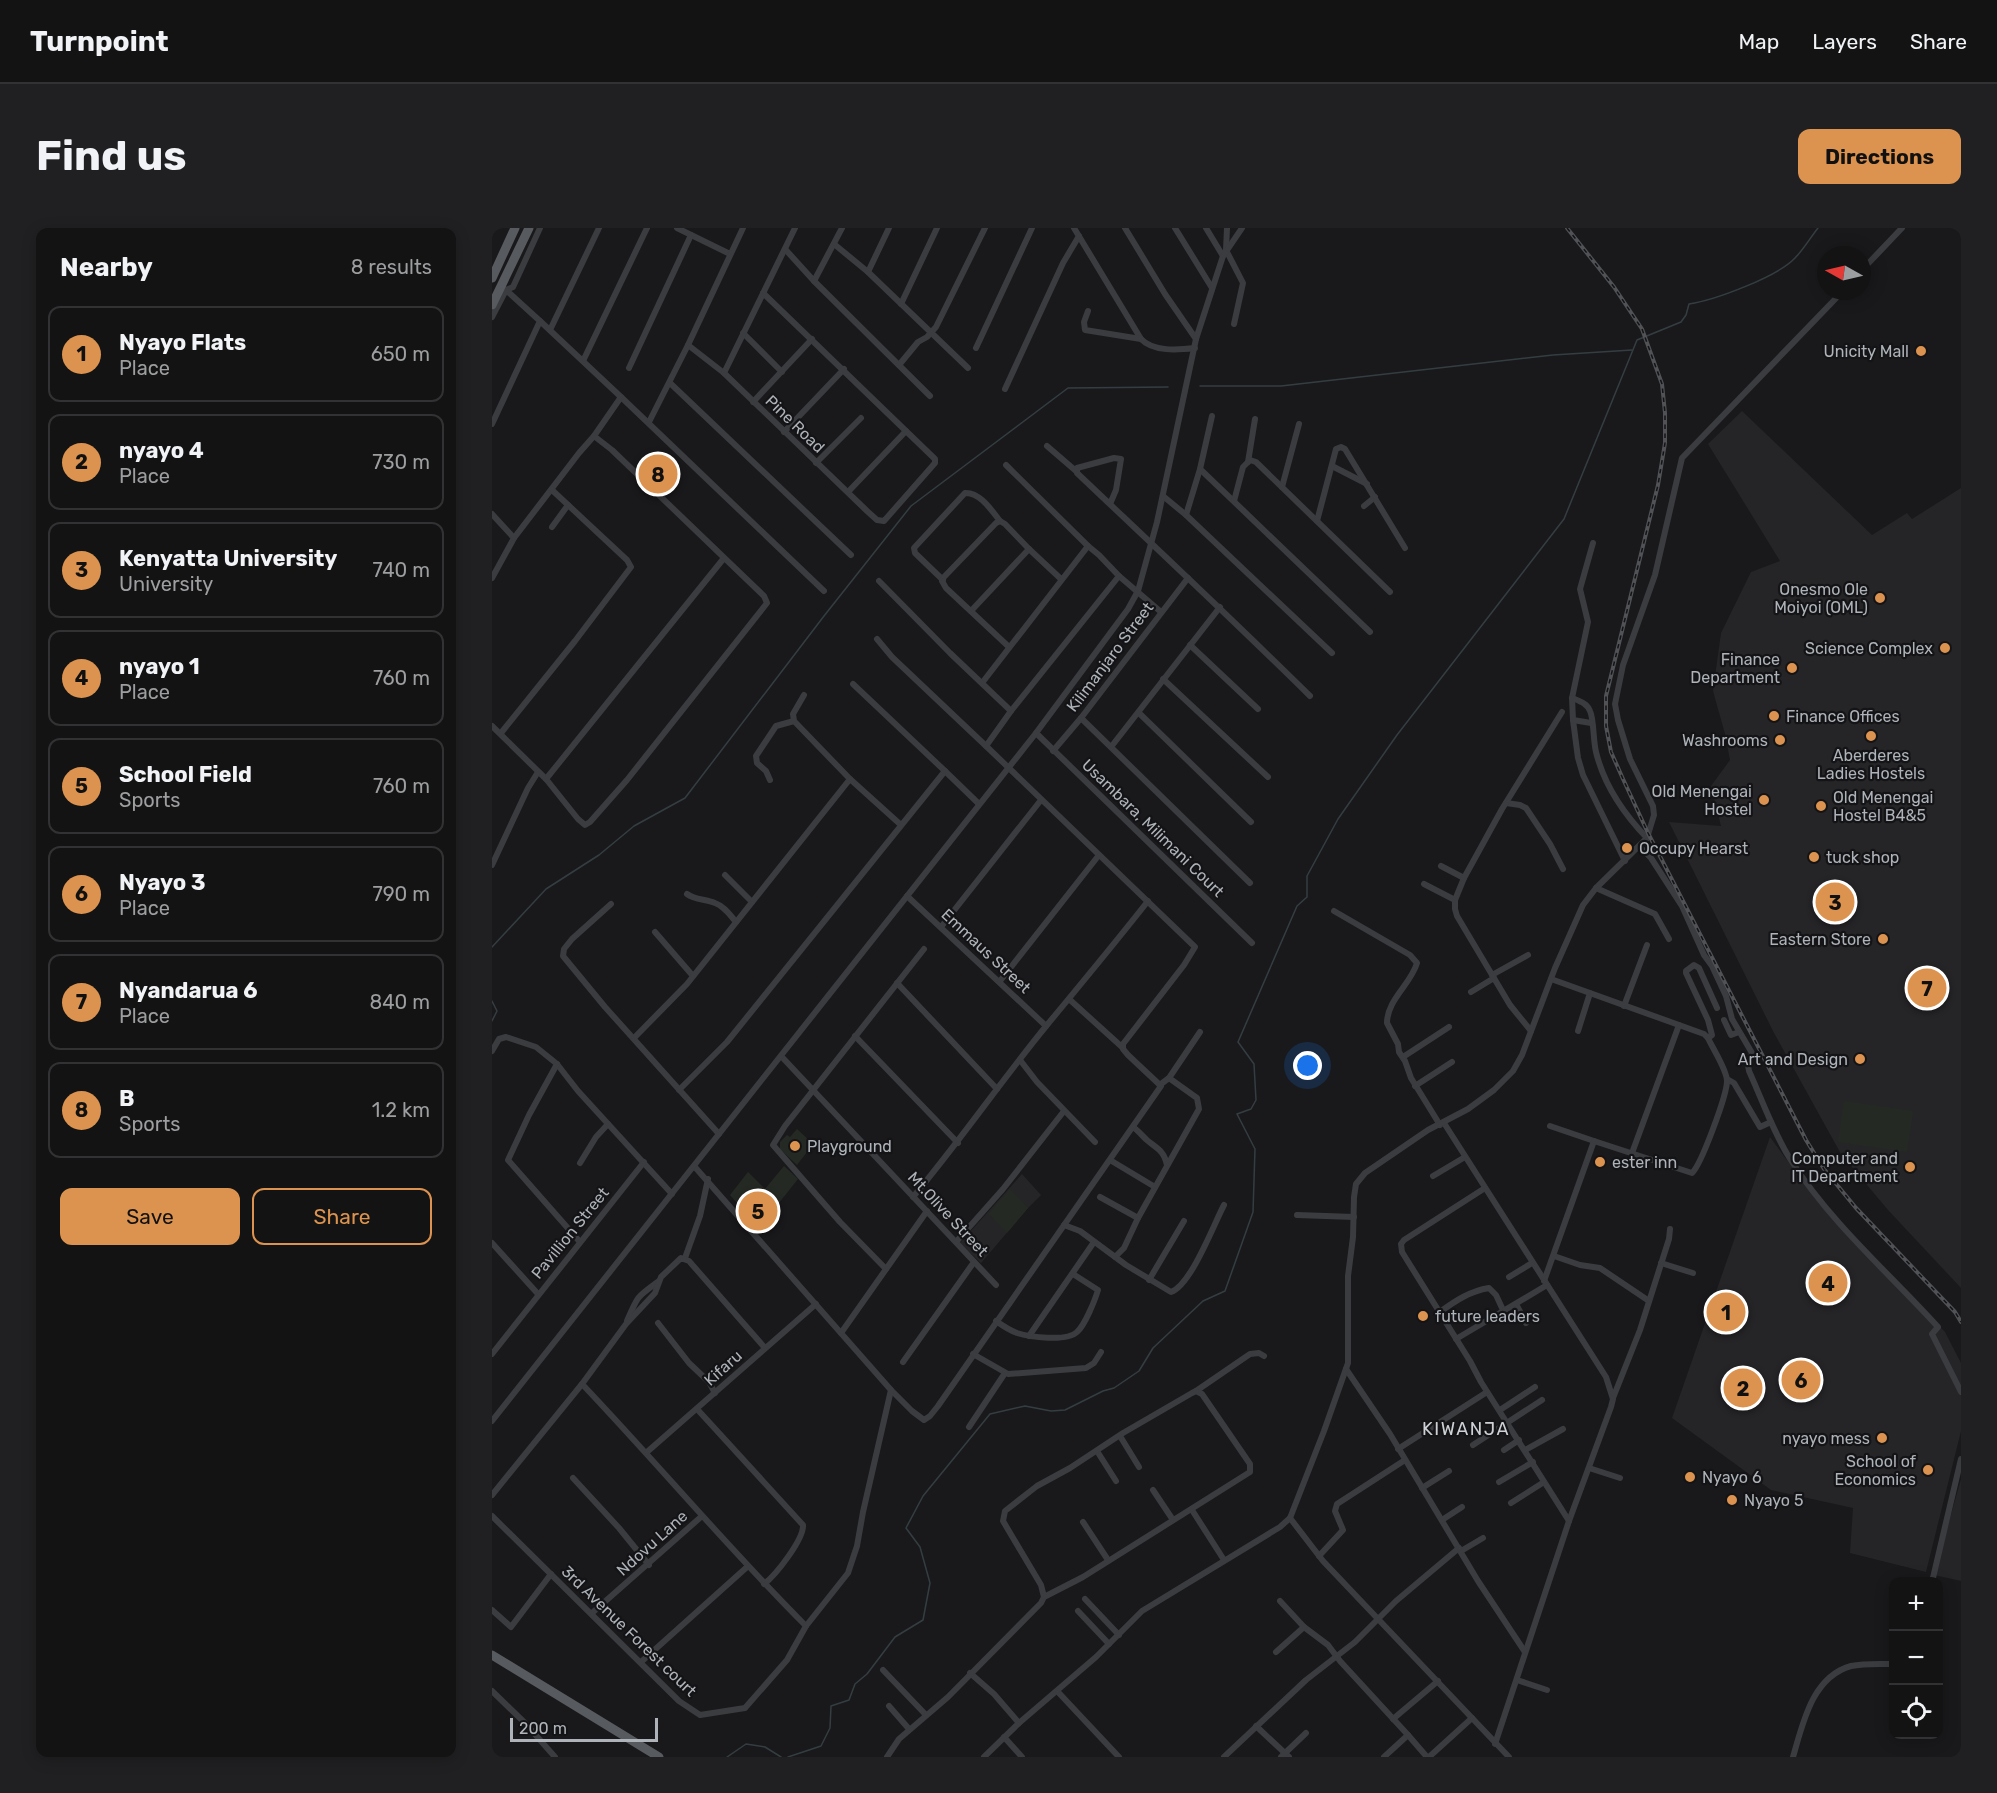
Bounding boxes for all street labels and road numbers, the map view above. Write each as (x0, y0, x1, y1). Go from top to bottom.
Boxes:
street label: Pine Road (762, 391, 828, 457)
street label: Kilimanjaro Street (1063, 598, 1157, 716)
street label: Usambara, Milimani Court (1078, 755, 1228, 901)
street label: Emmaus Street (937, 905, 1035, 997)
street label: Mt.Olive Street (904, 1168, 992, 1260)
street label: Pavillion Street (527, 1183, 613, 1283)
street label: Kifaru (700, 1346, 746, 1390)
street label: Ndovu Lane (613, 1506, 691, 1580)
street label: 3rd Avenue Forest court (558, 1562, 700, 1700)

